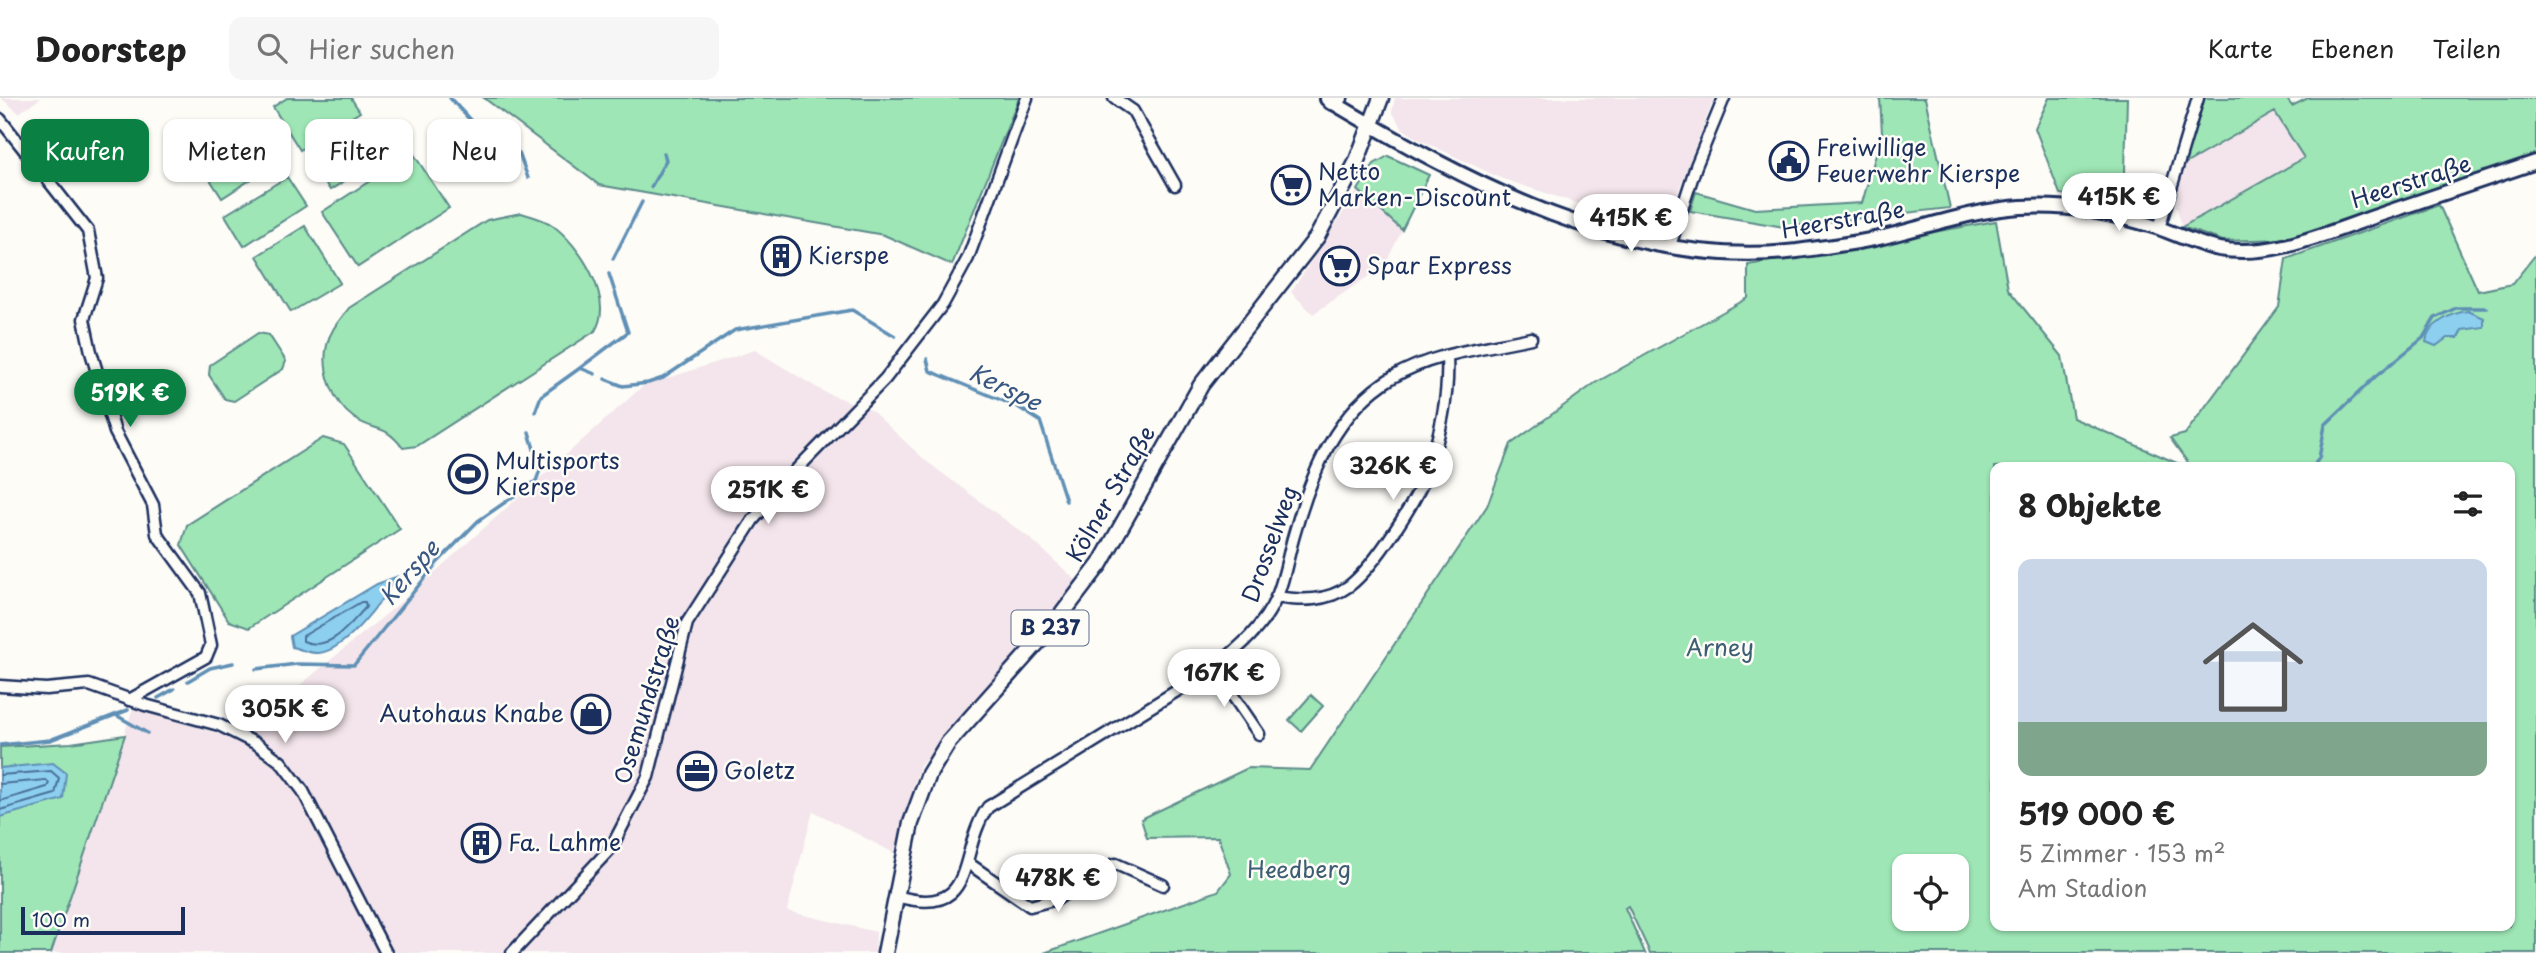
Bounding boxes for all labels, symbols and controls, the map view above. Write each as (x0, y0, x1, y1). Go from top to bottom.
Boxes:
search box (229, 17, 719, 80)
text: Doorstep (35, 23, 187, 73)
icon: search (253, 29, 291, 67)
text: Hier suchen (309, 29, 455, 68)
text: Karte (2208, 30, 2273, 66)
text: Ebenen (2311, 30, 2394, 66)
text: Teilen (2432, 30, 2501, 66)
chip: Kaufen (21, 119, 149, 182)
chip: Mieten (163, 119, 291, 182)
chip: Filter (305, 119, 413, 182)
chip: Neu (427, 119, 521, 182)
place label: Freiwillige Feuerwehr Kierspe (1816, 129, 2020, 190)
public building icon: Freiwillige Feuerwehr Kierspe (1768, 140, 1810, 182)
street label: Heerstraße (2346, 145, 2475, 216)
place label: Netto Marken-Discount (1318, 153, 1511, 214)
supermarket icon: Netto Marken-Discount (1270, 164, 1312, 206)
pin: 415K € (2062, 174, 2176, 233)
text: 415K € (2078, 178, 2160, 213)
street label: Heerstraße (1778, 190, 1907, 247)
pin: 415K € (1574, 194, 1688, 254)
text: 415K € (1590, 199, 1672, 234)
building icon: Kierspe (760, 235, 802, 277)
place label: Kierspe (808, 237, 889, 272)
supermarket icon: Spar Express (1319, 245, 1361, 287)
place label: Spar Express (1367, 247, 1512, 282)
water label: Kerspe (964, 353, 1049, 420)
pin: 519K € (73, 370, 187, 429)
text: 519K € (90, 374, 170, 409)
street label: Kölner Straße (1056, 418, 1163, 568)
place label: Multisports Kierspe (495, 442, 620, 503)
pin: 326K € (1336, 442, 1450, 502)
text: 326K € (1349, 447, 1437, 482)
sports icon: Multisports Kierspe (447, 453, 489, 495)
pin: 251K € (711, 466, 825, 526)
text: 251K € (727, 471, 809, 506)
street label: Drosselweg (1231, 480, 1306, 607)
text: 8 Objekte (2018, 482, 2162, 527)
icon: filters (2449, 485, 2487, 523)
water label: Kerspe (370, 530, 448, 612)
icon: home (2190, 604, 2316, 730)
road number: B 237 (1012, 610, 1088, 646)
street label: Osemundstraße (603, 611, 688, 788)
park label: Arney (1686, 629, 1754, 664)
pin: 167K € (1167, 650, 1281, 709)
text: 167K € (1183, 654, 1265, 689)
pin: 305K € (228, 686, 342, 745)
text: 305K € (241, 690, 329, 725)
shop icon: Autohaus Knabe (570, 693, 612, 735)
place label: Autohaus Knabe (380, 695, 564, 730)
office icon: Goletz (676, 750, 718, 792)
place label: Goletz (724, 752, 795, 787)
text: 519 000 € (2018, 790, 2176, 835)
building icon: Fa. Lahme (460, 822, 502, 864)
place label: Fa. Lahme (508, 824, 621, 859)
text: 5 Zimmer · 153 m² (2018, 835, 2226, 870)
park label: Heedberg (1247, 851, 1351, 886)
pin: 478K € (1001, 854, 1115, 914)
map controls (1892, 854, 1969, 931)
button: locate (1892, 854, 1969, 931)
text: 478K € (1015, 859, 1101, 894)
text: Am Stadion (2018, 870, 2147, 905)
scale bar (21, 904, 186, 936)
text: 100 m (32, 905, 90, 933)

